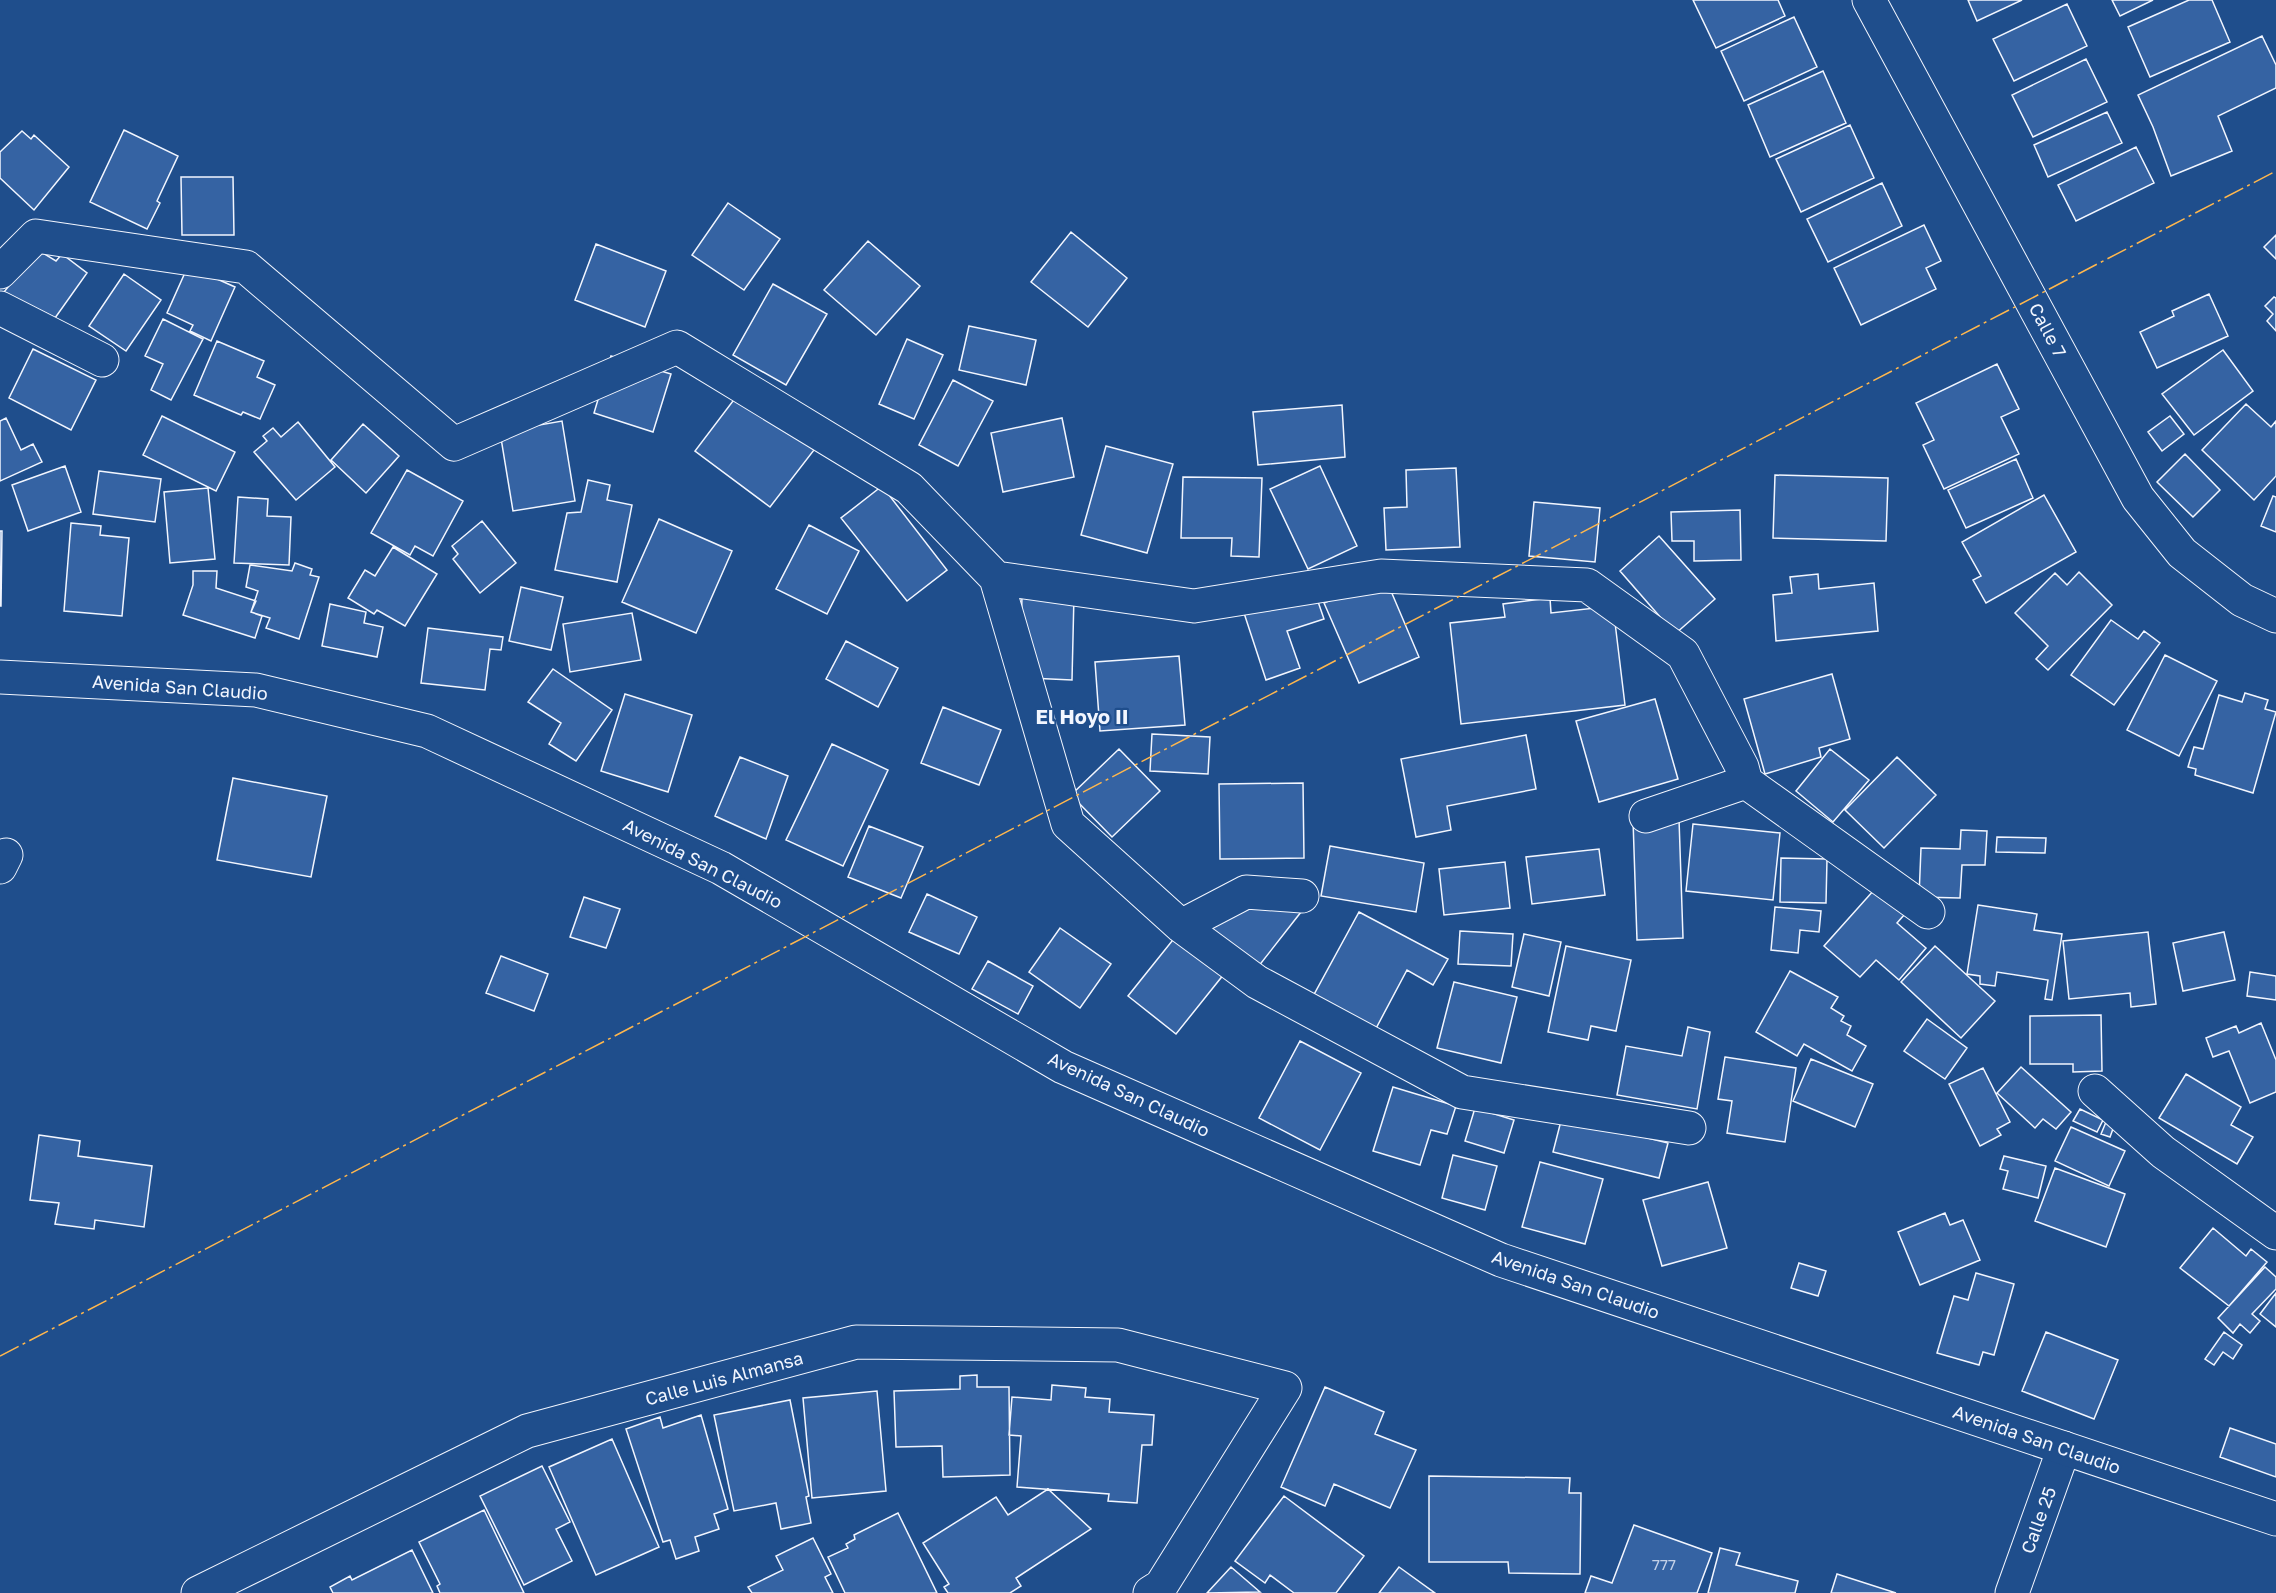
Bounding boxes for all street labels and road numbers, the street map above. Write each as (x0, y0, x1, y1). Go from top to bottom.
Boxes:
street label: Calle 7 (2025, 299, 2071, 361)
street label: Avenida San Claudio (92, 670, 268, 704)
street label: Avenida San Claudio (620, 813, 786, 913)
street label: Avenida San Claudio (1045, 1047, 1213, 1141)
street label: Avenida San Claudio (1489, 1245, 1663, 1323)
street label: Calle Luis Almansa (643, 1346, 805, 1410)
street label: Avenida San Claudio (1950, 1400, 2124, 1478)
street label: Calle 25 (2016, 1484, 2060, 1556)

